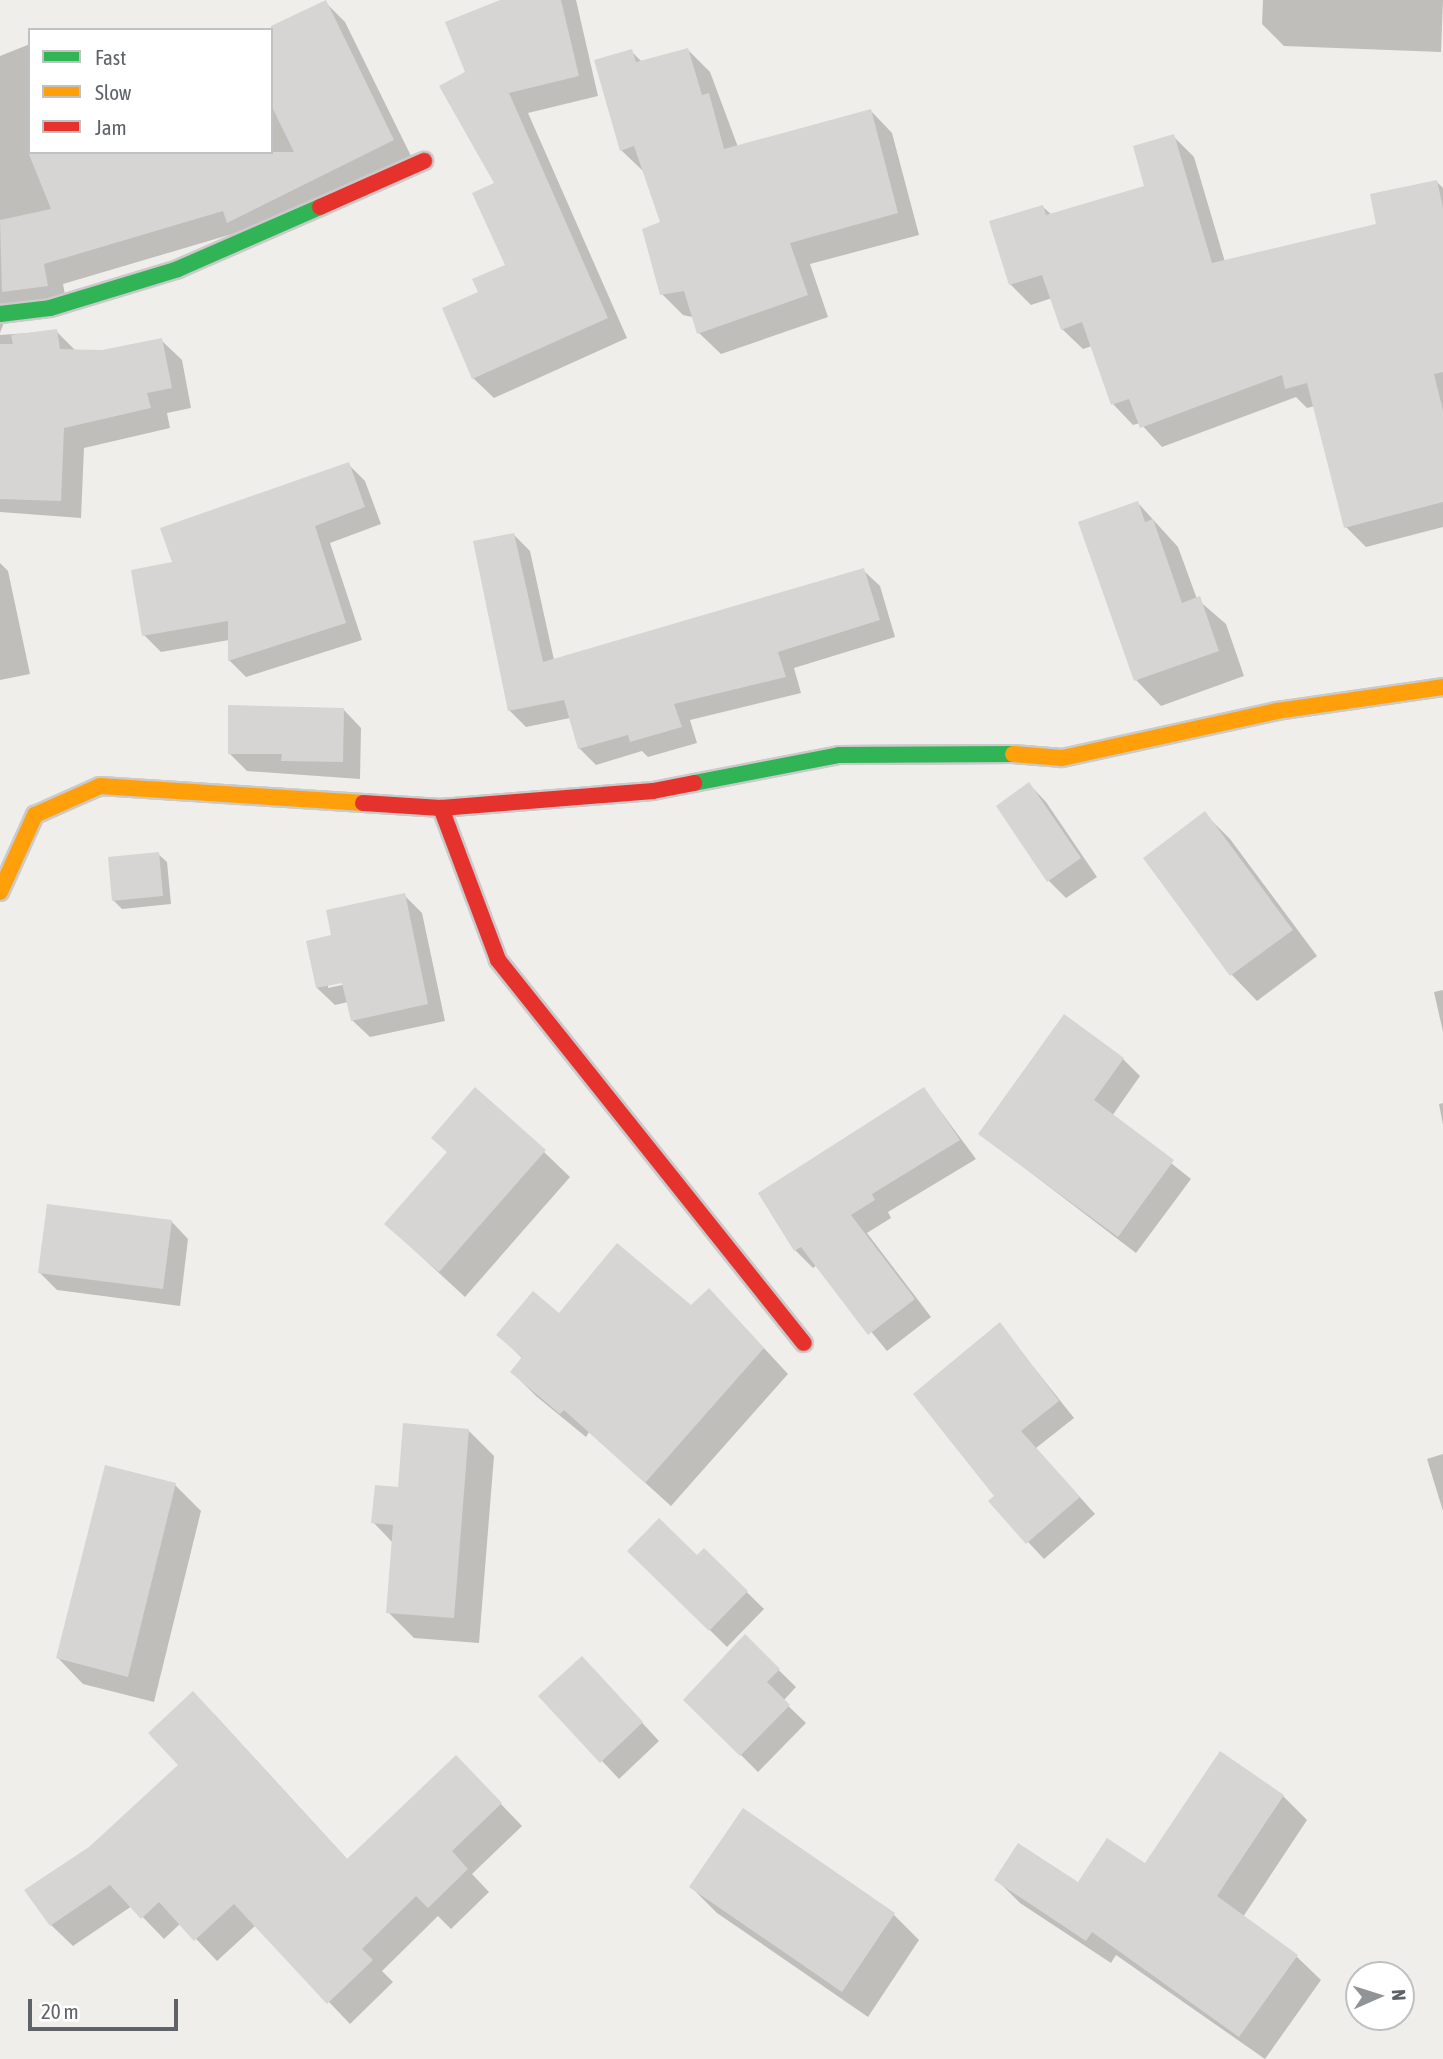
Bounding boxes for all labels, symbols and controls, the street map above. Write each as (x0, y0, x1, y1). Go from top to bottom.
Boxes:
legend (28, 28, 273, 154)
text: Fast (95, 45, 126, 69)
text: Slow (95, 80, 131, 104)
text: Jam (95, 115, 127, 139)
north arrow (1345, 1961, 1415, 2031)
scale bar (32, 1986, 182, 2030)
text: N (1388, 1989, 1410, 2001)
text: 20 m (41, 1999, 79, 2023)

